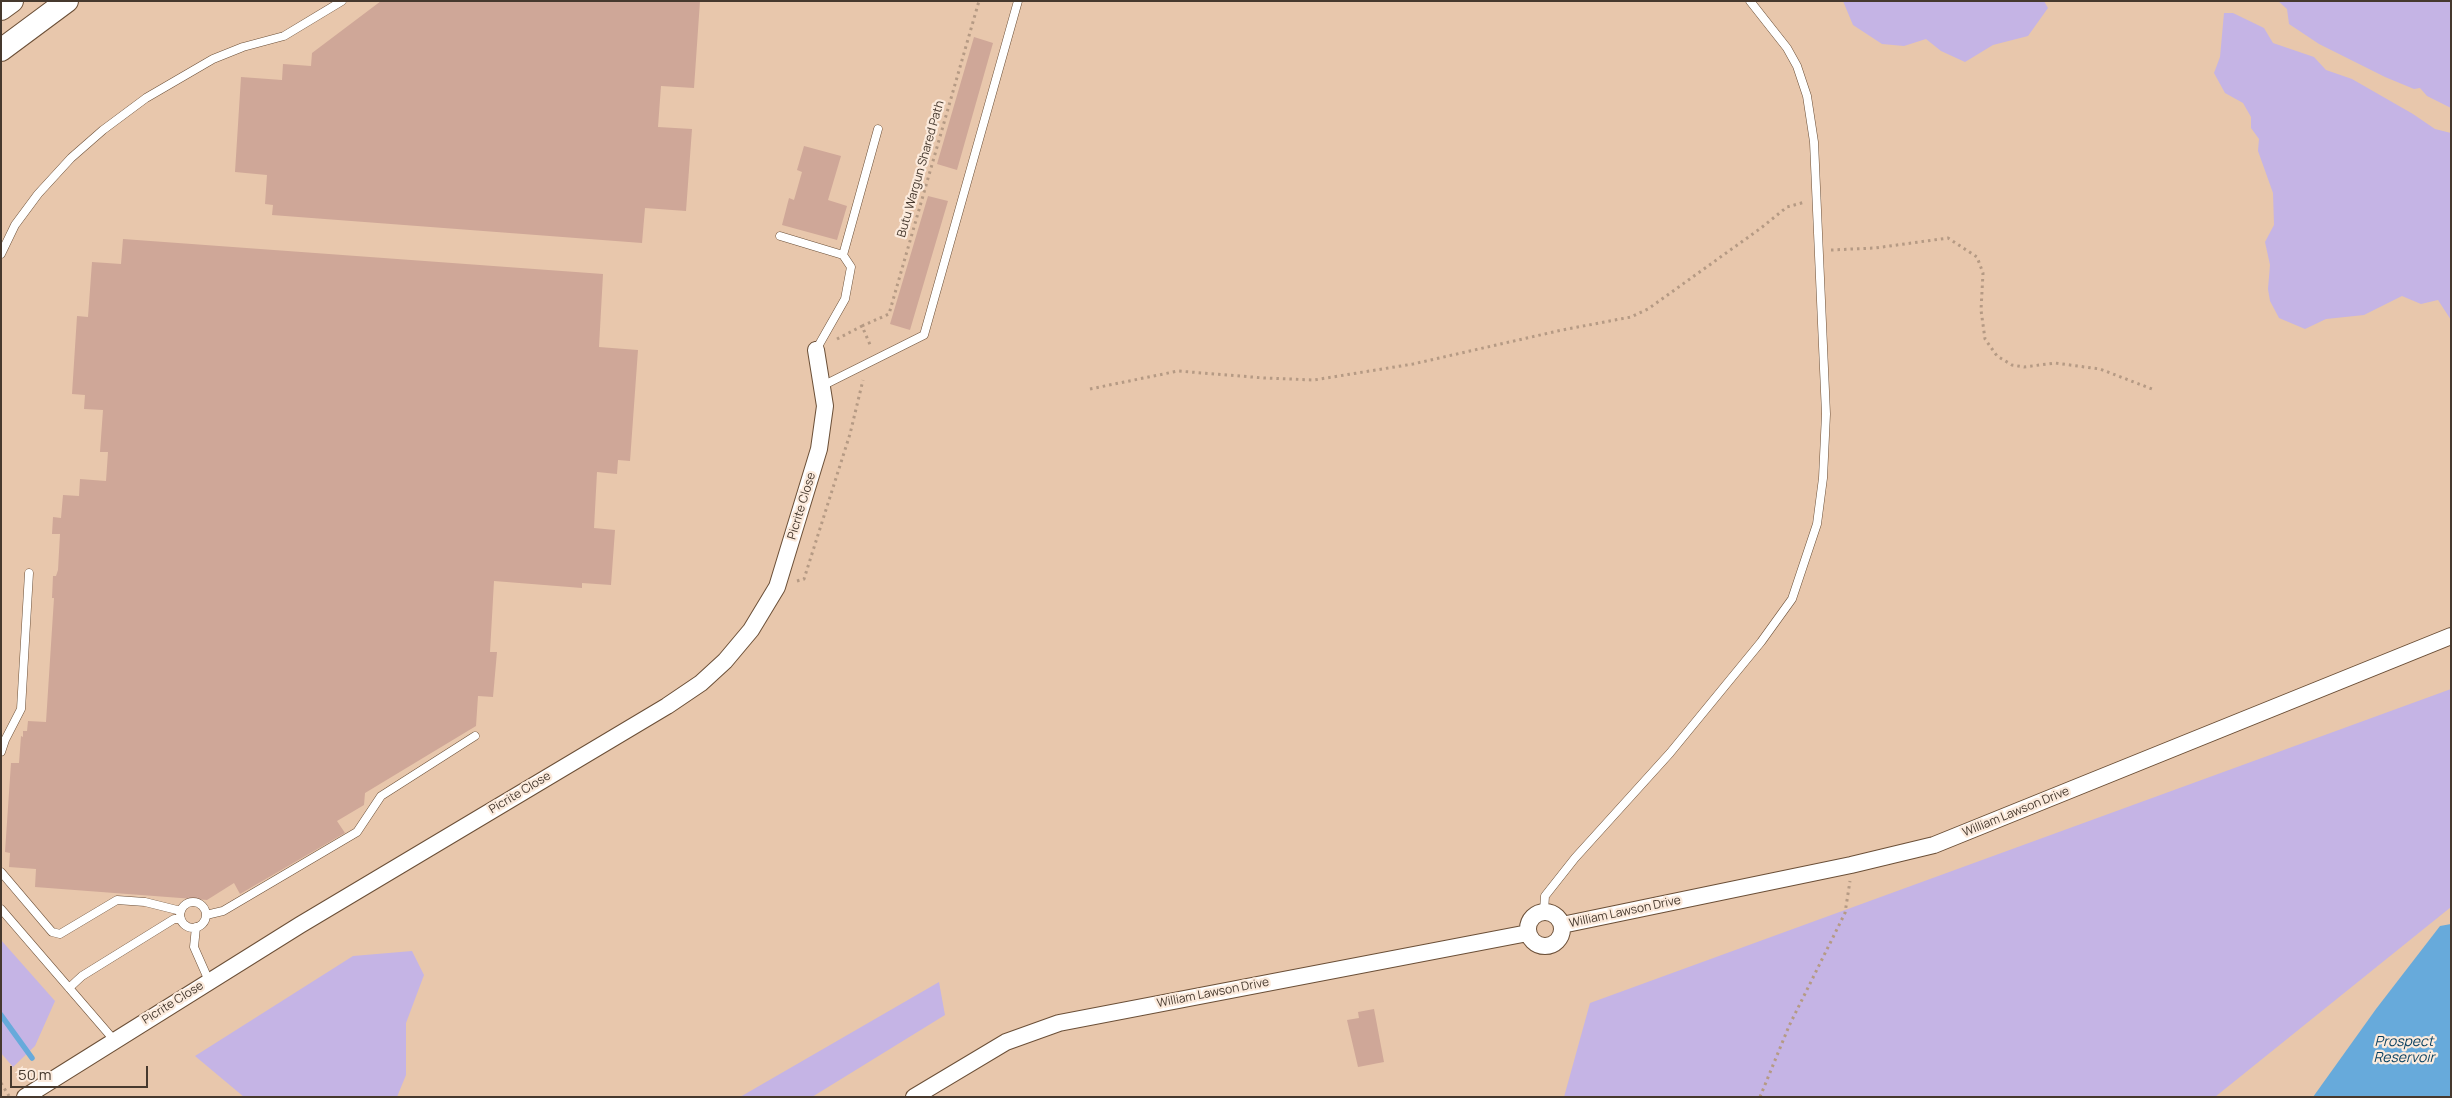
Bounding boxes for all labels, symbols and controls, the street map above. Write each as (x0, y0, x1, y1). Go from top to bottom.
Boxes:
street label: Butu Wargun Shared Path (895, 99, 947, 239)
street label: Picrite Close (785, 471, 819, 541)
street label: Picrite Close (486, 769, 554, 817)
street label: William Lawson Drive (1960, 784, 2072, 840)
street label: William Lawson Drive (1568, 893, 1682, 931)
street label: William Lawson Drive (1156, 975, 1270, 1011)
street label: Picrite Close (140, 978, 206, 1028)
water label: Prospect Reservoir (2373, 1034, 2435, 1066)
scale bar (12, 1056, 150, 1088)
text: 50 m (18, 1064, 52, 1085)

